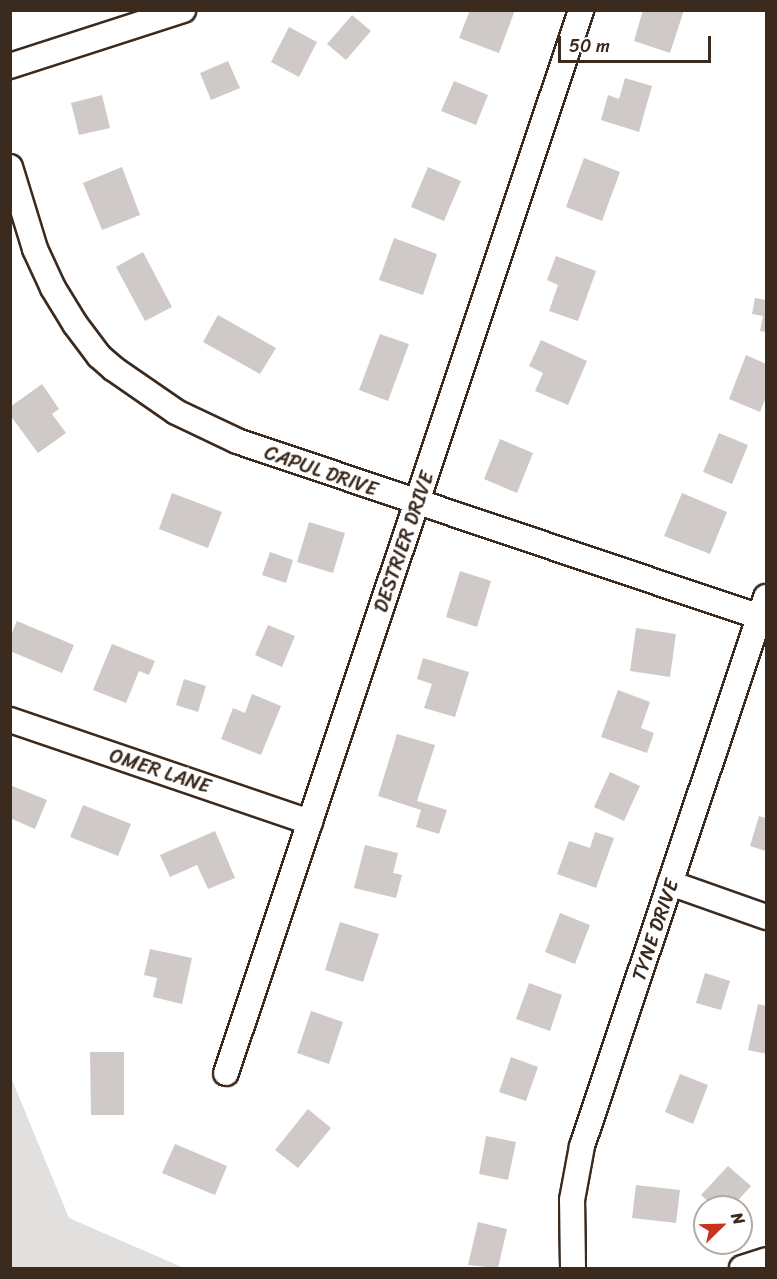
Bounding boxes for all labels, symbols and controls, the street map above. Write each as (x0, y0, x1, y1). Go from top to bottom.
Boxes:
scale bar (561, 24, 714, 62)
text: 50 m (569, 30, 610, 62)
street label: CAPUL DRIVE (260, 440, 382, 502)
street label: DESTRIER DRIVE (369, 468, 439, 616)
street label: OMER LANE (106, 743, 214, 799)
street label: TYNE DRIVE (626, 875, 684, 985)
north arrow (693, 1195, 753, 1255)
text: N (723, 1208, 754, 1229)

